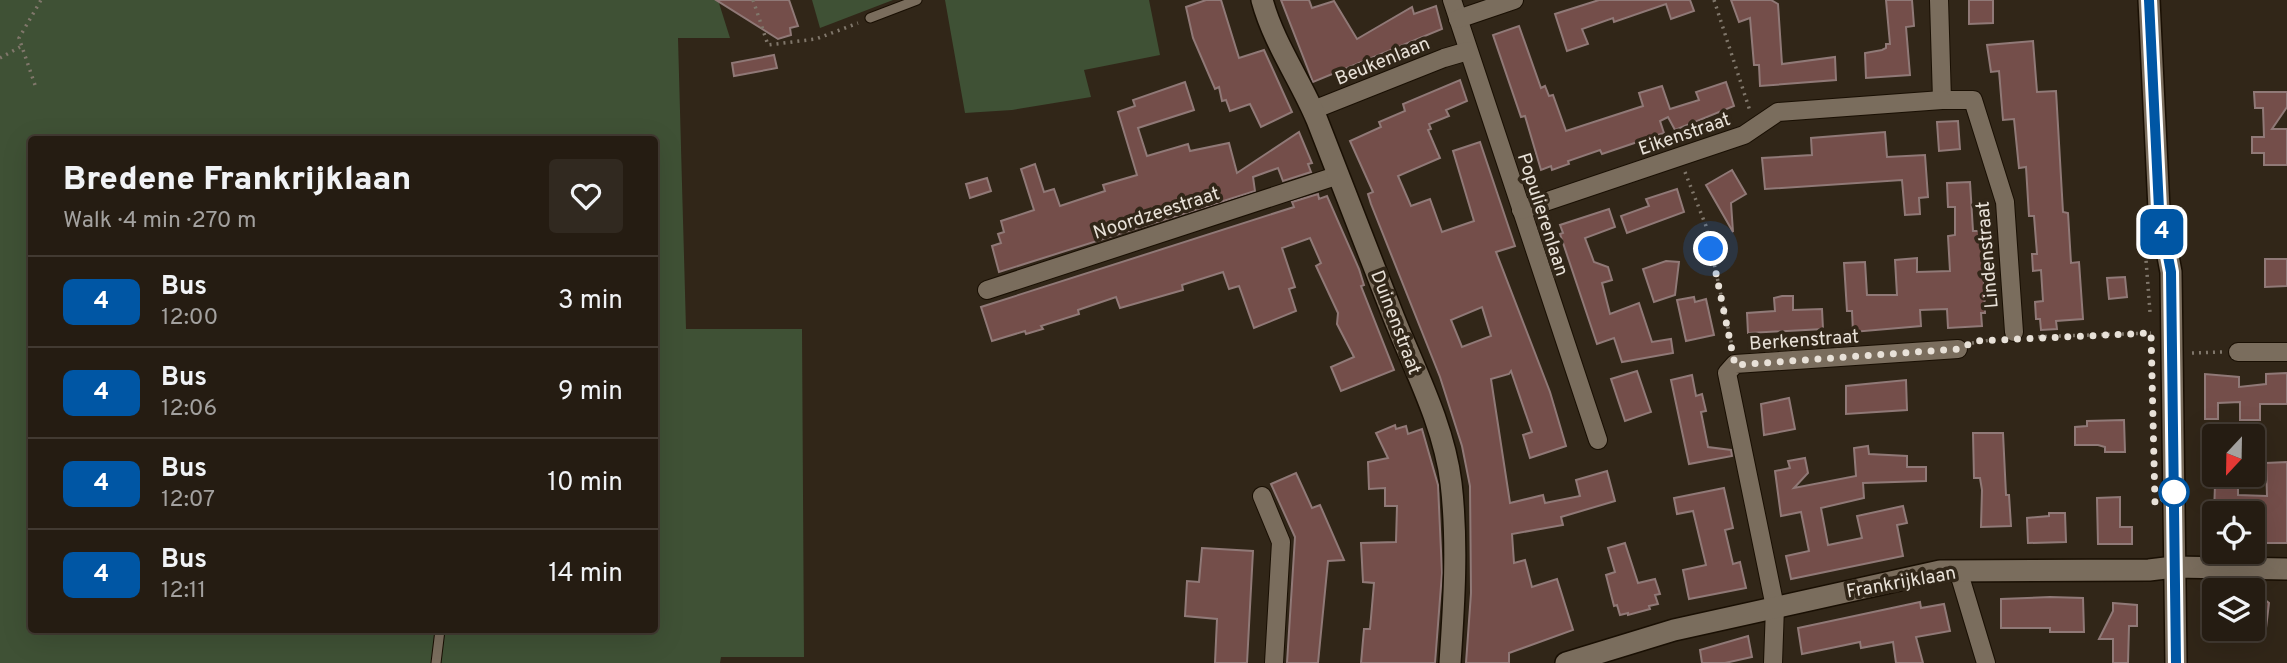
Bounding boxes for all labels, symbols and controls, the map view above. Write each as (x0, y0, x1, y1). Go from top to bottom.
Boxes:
street label: Beukenlaan (1332, 32, 1434, 92)
street label: Eikenstraat (1635, 108, 1734, 162)
street label: Populierenlaan (1511, 150, 1573, 279)
button: heart (549, 159, 623, 233)
text: Bredene Frankrijklaan (63, 160, 411, 202)
street label: Noordzeestraat (1090, 182, 1223, 246)
street label: Lindenstraat (1971, 200, 2005, 309)
text: Walk · 4 min · 270 m (63, 207, 256, 236)
line badge: 4 (2139, 209, 2185, 255)
text: 4 (2154, 217, 2170, 247)
your location (1693, 231, 1728, 266)
street label: Duinenstraat (1364, 267, 1426, 378)
text: Bus (161, 271, 207, 304)
text: 3 min (558, 285, 623, 318)
text: 4 (94, 287, 109, 317)
text: 12:00 (161, 304, 218, 333)
street label: Berkenstraat (1748, 325, 1860, 357)
text: Bus (161, 362, 207, 395)
text: 9 min (558, 376, 623, 409)
text: 4 (94, 378, 109, 408)
text: 12:06 (161, 395, 217, 424)
north arrow (2202, 424, 2264, 486)
map controls (2202, 424, 2265, 641)
text: Bus (161, 453, 207, 486)
text: 10 min (547, 467, 623, 500)
text: 4 (94, 469, 109, 499)
unlabelled marker (2159, 477, 2189, 507)
text: 12:07 (161, 486, 215, 515)
button: locate (2202, 501, 2265, 564)
text: Bus (161, 544, 207, 577)
text: 14 min (548, 558, 623, 591)
text: 4 (94, 560, 109, 590)
street label: Frankrijklaan (1845, 562, 1958, 604)
text: 12:11 (161, 577, 206, 606)
button: layers (2202, 578, 2265, 641)

